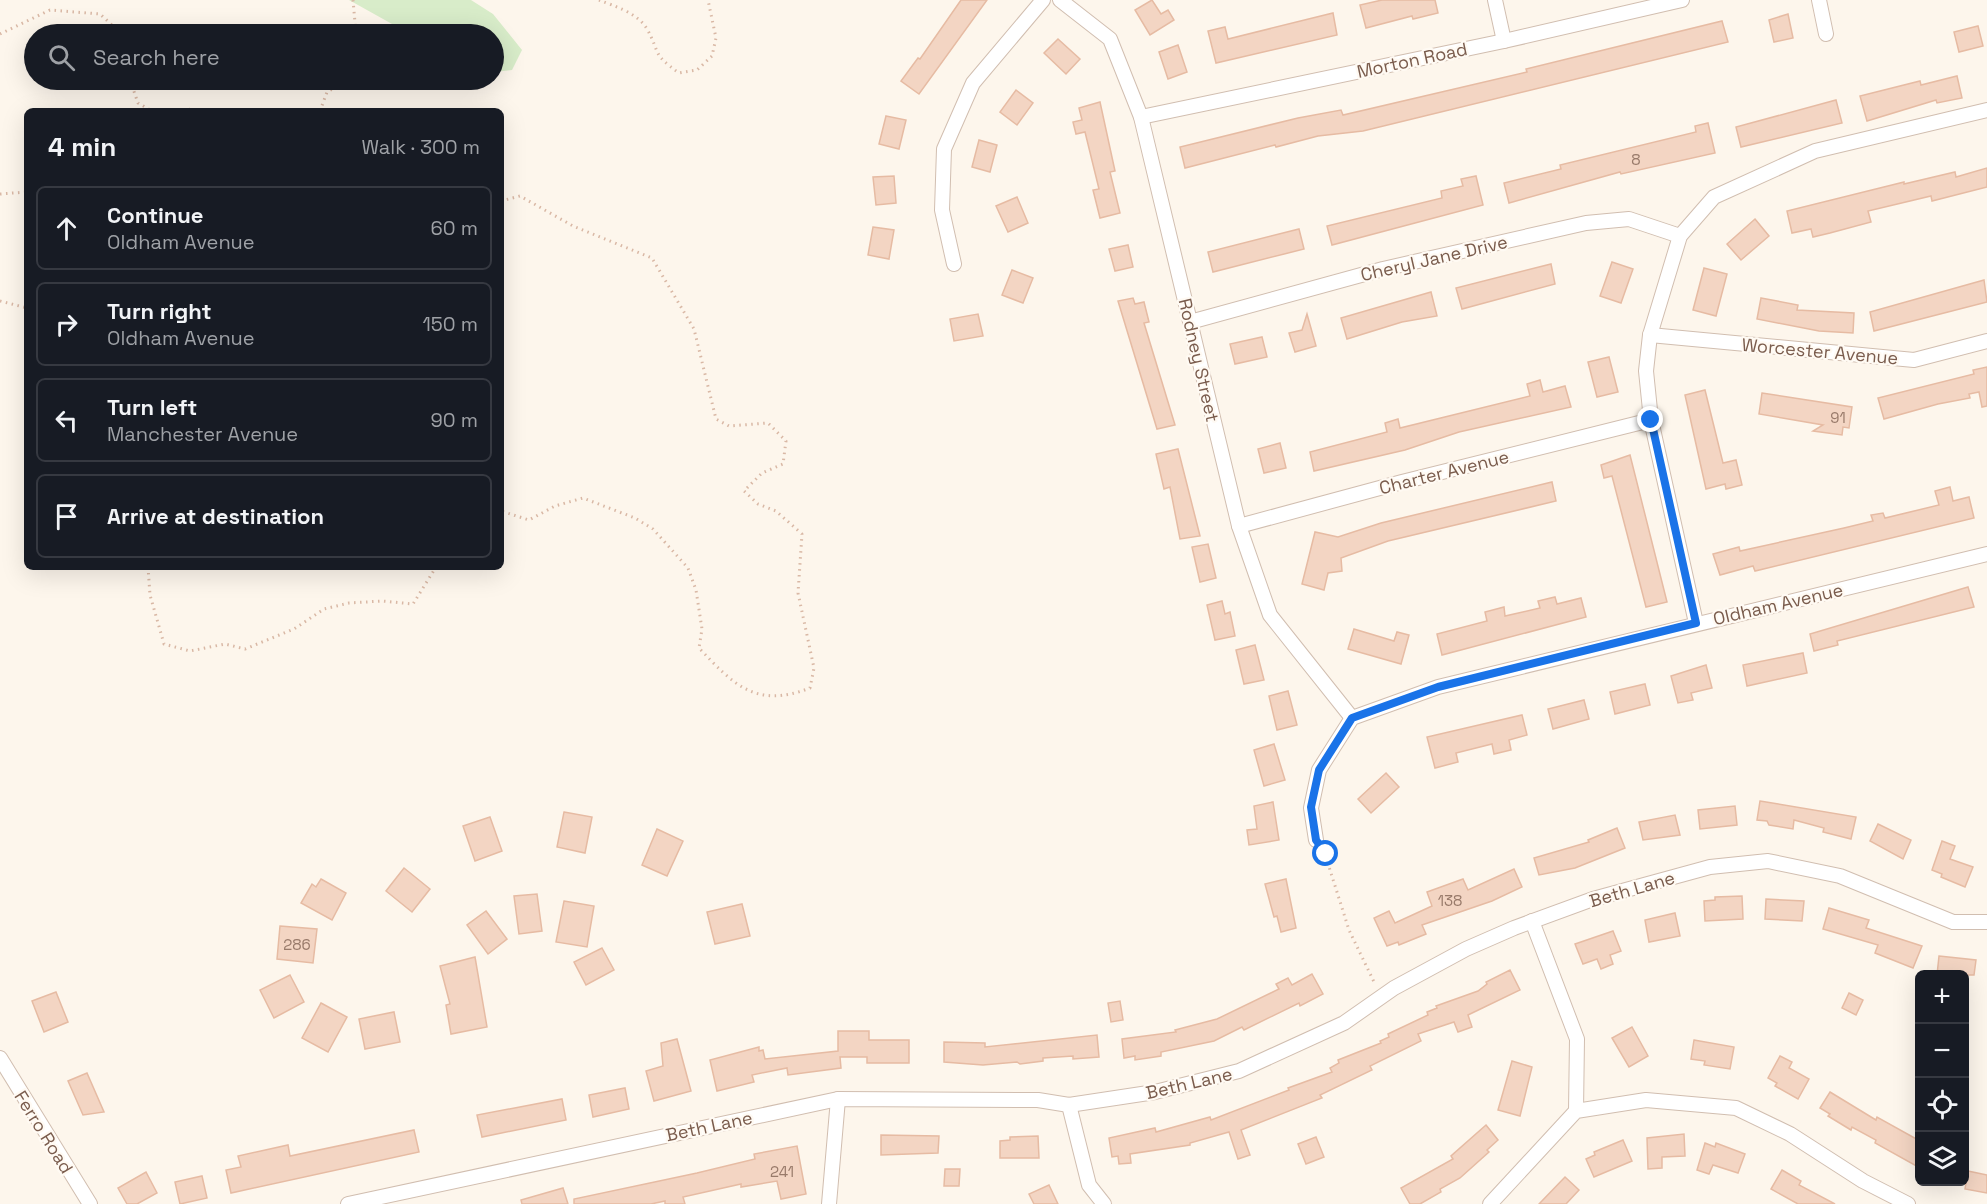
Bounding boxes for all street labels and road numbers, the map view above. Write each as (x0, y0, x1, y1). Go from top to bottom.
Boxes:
street label: Morton Road (1355, 37, 1469, 83)
street label: Cheryl Jane Drive (1358, 230, 1510, 286)
street label: Rodney Street (1174, 296, 1224, 424)
street label: Worcester Avenue (1741, 333, 1899, 369)
street label: Charter Avenue (1377, 445, 1511, 499)
street label: Oldham Avenue (1711, 578, 1845, 630)
street label: Beth Lane (1587, 866, 1677, 912)
street label: Beth Lane (1144, 1062, 1234, 1104)
street label: Ferro Road (9, 1086, 79, 1178)
street label: Beth Lane (664, 1106, 754, 1146)

